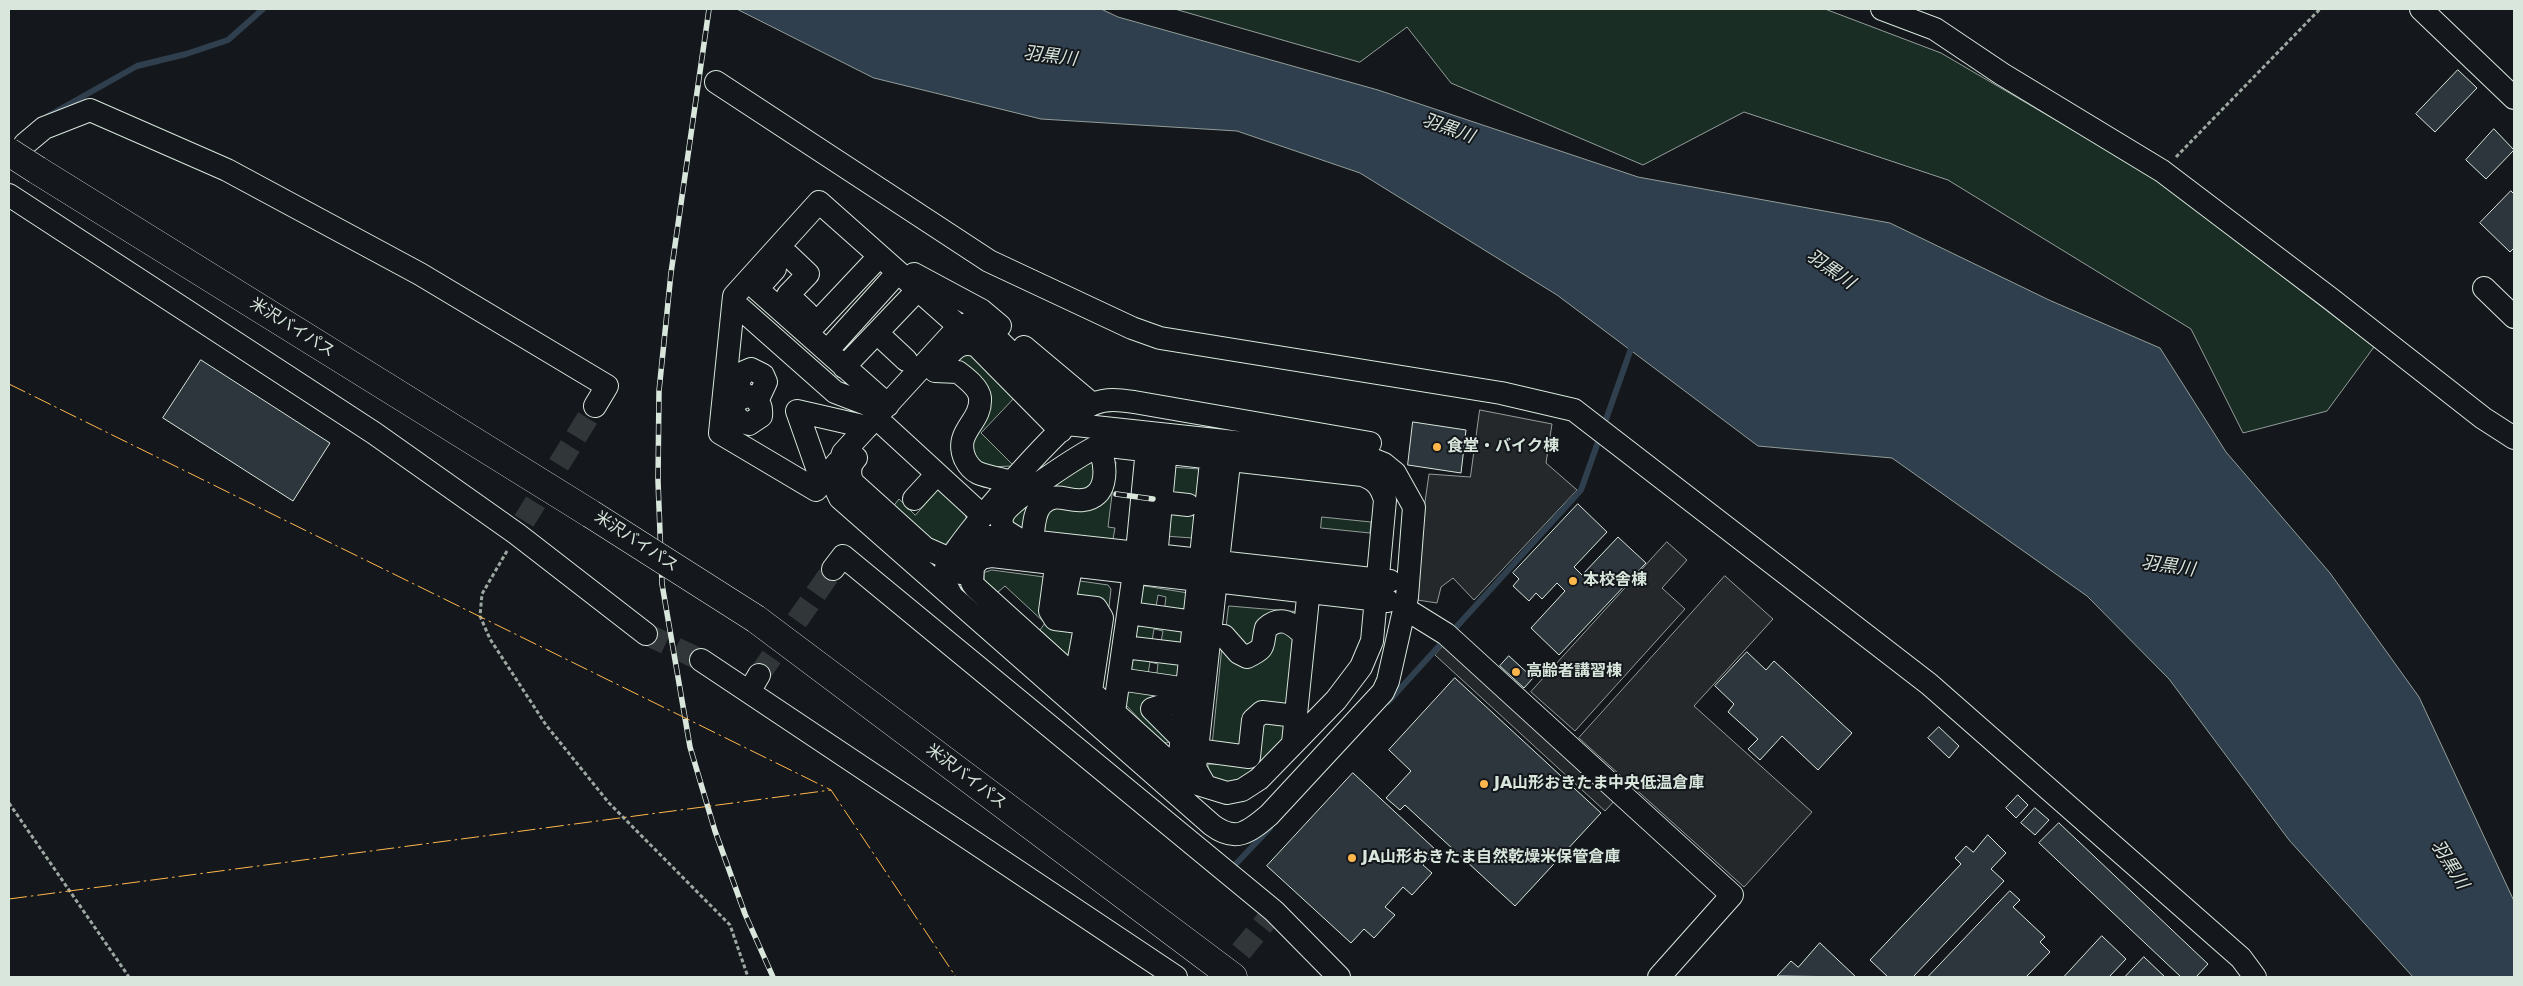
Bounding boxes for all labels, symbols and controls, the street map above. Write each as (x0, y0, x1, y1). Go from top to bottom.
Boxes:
water label: 羽黒川 (1022, 43, 1078, 71)
water label: 羽黒川 (1419, 110, 1477, 148)
water label: 羽黒川 (1802, 246, 1858, 294)
street label: 米沢バイパス (246, 294, 338, 362)
place label: 食堂・バイク棟 (1447, 437, 1559, 457)
marker: 食堂・バイク棟 (1431, 441, 1443, 453)
street label: 米沢バイパス (591, 508, 681, 576)
water label: 羽黒川 (2140, 553, 2196, 581)
place label: 本校舎棟 (1583, 571, 1647, 591)
marker: 本校舎棟 (1567, 575, 1579, 587)
place label: 高齢者講習棟 (1526, 662, 1622, 682)
marker: 高齢者講習棟 (1510, 666, 1522, 678)
street label: 米沢バイパス (922, 740, 1010, 814)
place label: JA山形おきたま中央低温倉庫 (1494, 774, 1704, 794)
marker: JA山形おきたま中央低温倉庫 (1478, 778, 1490, 790)
water label: 羽黒川 (2426, 836, 2472, 894)
place label: JA山形おきたま自然乾燥米保管倉庫 (1362, 848, 1620, 868)
marker: JA山形おきたま自然乾燥米保管倉庫 (1346, 852, 1358, 864)

